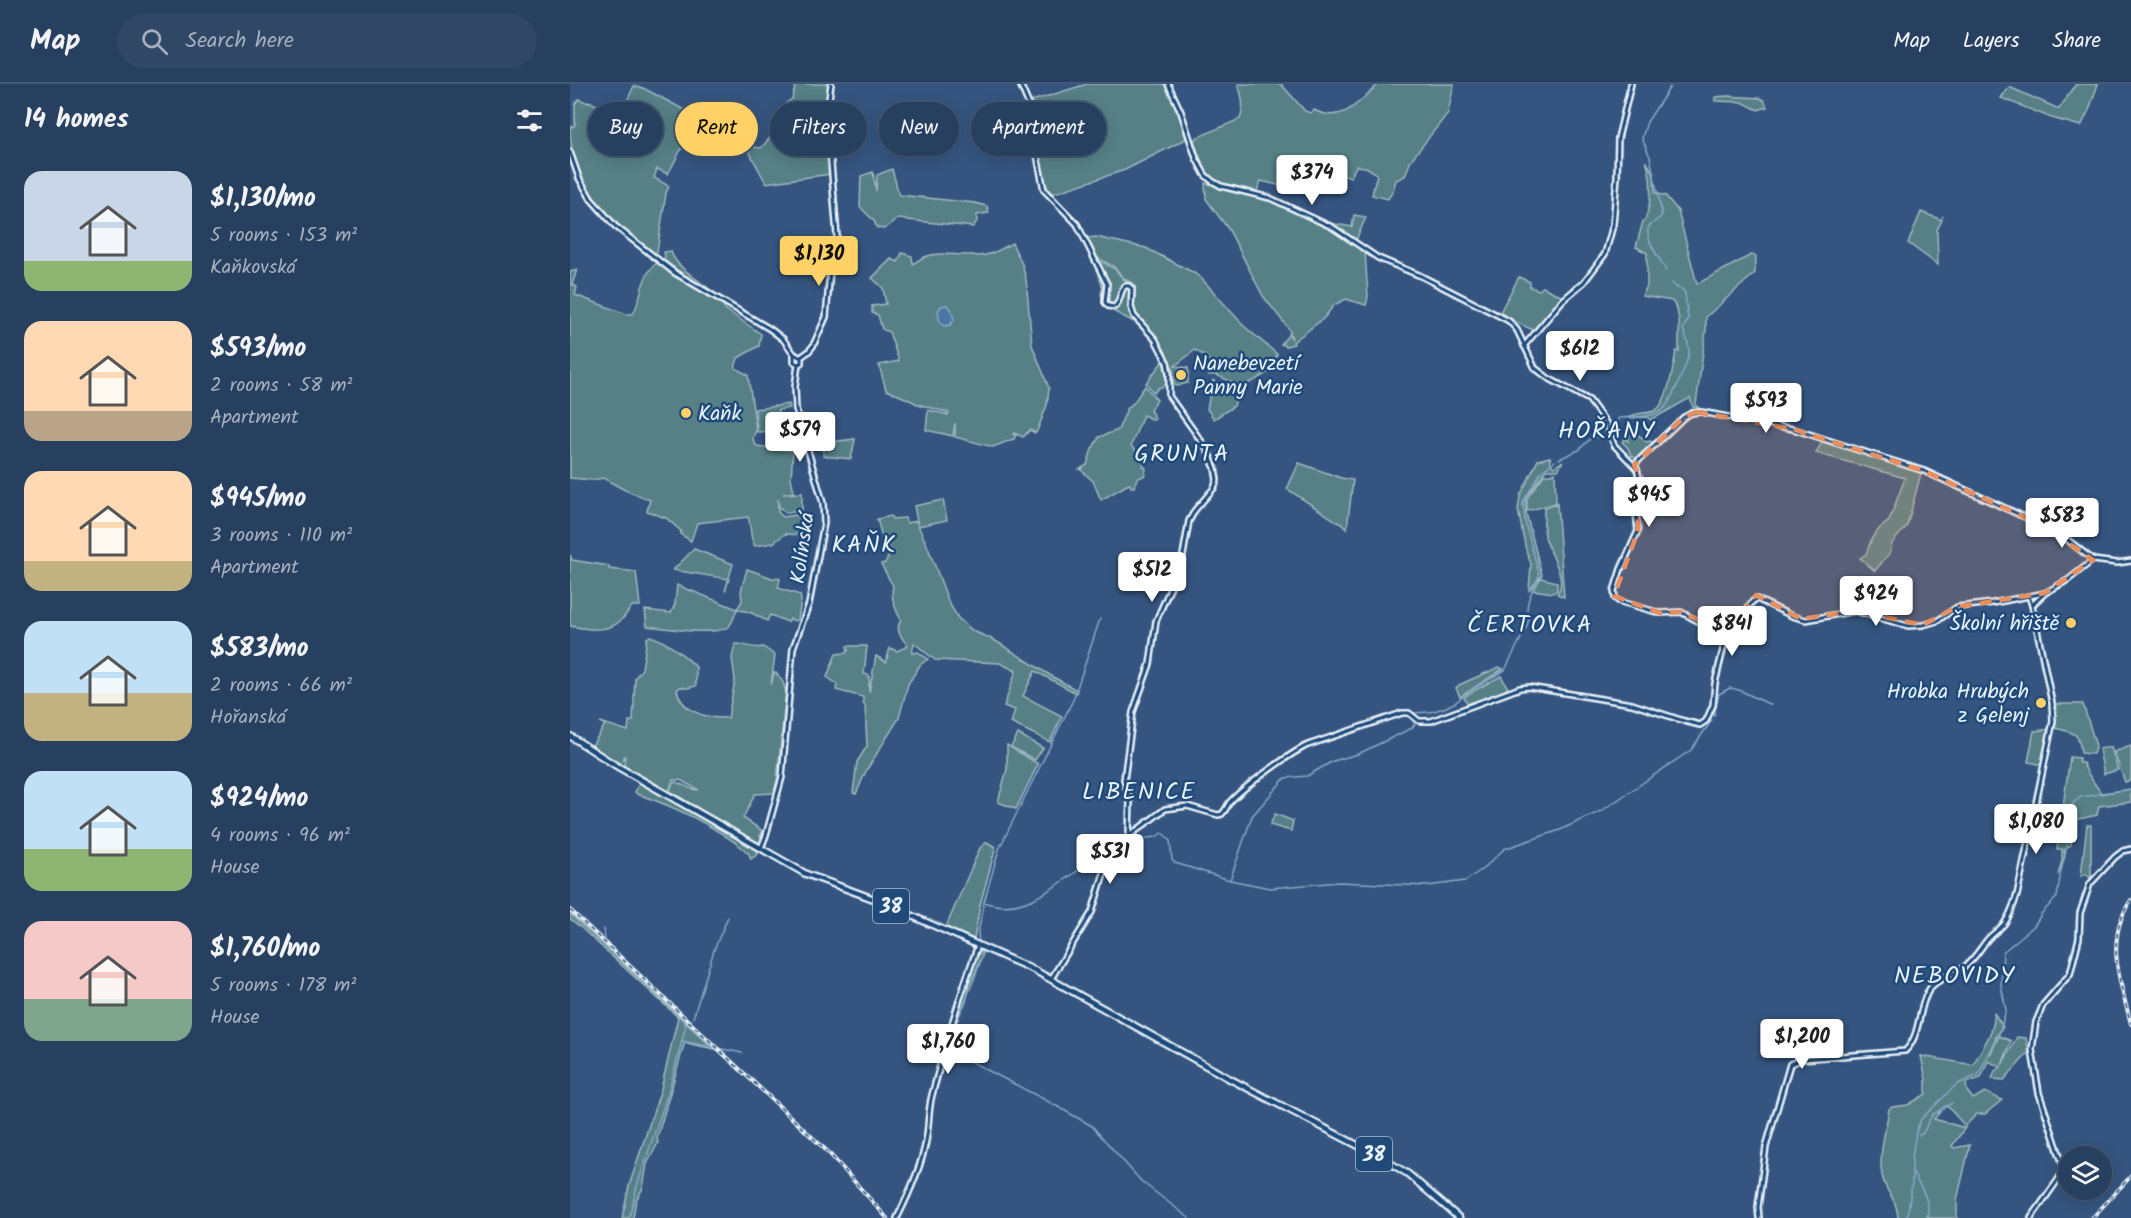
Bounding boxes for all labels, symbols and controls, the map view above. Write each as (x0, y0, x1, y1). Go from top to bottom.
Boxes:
search box (117, 14, 537, 68)
text: Map (30, 19, 81, 64)
text: Search here (186, 24, 294, 59)
icon: search (138, 25, 171, 58)
text: Map (1893, 25, 1930, 58)
text: Layers (1963, 25, 2019, 58)
text: Share (2052, 25, 2101, 58)
text: 14 homes (24, 99, 129, 141)
chip: Buy (588, 102, 663, 156)
chip: Rent (675, 102, 758, 156)
chip: Filters (770, 102, 867, 156)
chip: New (879, 102, 959, 156)
chip: Apartment (971, 102, 1106, 156)
icon: filters (513, 104, 546, 137)
pin: $374 (1276, 155, 1348, 206)
text: $374 (1290, 158, 1334, 190)
text: $1,130/mo (210, 178, 316, 220)
icon: home (72, 195, 144, 267)
text: 5 rooms · 153 m² (210, 220, 357, 252)
pin: $1,130 (770, 236, 868, 287)
text: $1,130 (794, 239, 844, 271)
text: Kaňkovská (210, 252, 296, 284)
text: $593/mo (210, 328, 306, 370)
pin: $612 (1544, 331, 1616, 382)
text: $612 (1560, 334, 1600, 366)
icon: home (72, 345, 144, 417)
place label: Nanebevzetí Panny Marie (1193, 348, 1303, 405)
marker: Nanebevzetí Panny Marie (1174, 368, 1188, 382)
text: 2 rooms · 58 m² (210, 370, 352, 402)
pin: $593 (1730, 383, 1802, 434)
text: $593 (1744, 386, 1788, 418)
place label: Kaňk (698, 398, 741, 431)
text: Apartment (210, 402, 299, 434)
marker: Kaňk (679, 406, 693, 420)
pin: $579 (764, 412, 836, 463)
district label: HOŘANY (1558, 412, 1656, 451)
text: $579 (779, 415, 821, 447)
district label: GRUNTA (1134, 435, 1230, 474)
pin: $945 (1613, 477, 1685, 528)
text: $945/mo (210, 478, 306, 520)
text: $945 (1628, 480, 1670, 512)
icon: home (72, 495, 144, 567)
pin: $583 (2026, 498, 2098, 549)
text: $583 (2040, 501, 2084, 533)
street label: Kolínská (782, 508, 825, 586)
text: 3 rooms · 110 m² (210, 520, 352, 552)
district label: KAŇK (831, 526, 897, 565)
text: Apartment (210, 552, 299, 584)
pin: $512 (1116, 552, 1188, 603)
text: $512 (1132, 555, 1172, 587)
pin: $924 (1840, 576, 1912, 627)
text: $924 (1854, 579, 1898, 611)
district label: ČERTOVKA (1467, 606, 1593, 645)
pin: $841 (1696, 606, 1768, 657)
place label: Školní hřiště (1950, 608, 2060, 641)
text: $841 (1712, 609, 1752, 641)
marker: Školní hřiště (2064, 616, 2078, 630)
text: $583/mo (210, 628, 309, 670)
icon: home (72, 645, 144, 717)
text: 2 rooms · 66 m² (210, 670, 352, 702)
place label: Hrobka Hrubých z Gelenj (1887, 676, 2030, 733)
marker: Hrobka Hrubých z Gelenj (2034, 696, 2048, 710)
text: Hořanská (210, 702, 286, 734)
district label: LIBENICE (1082, 773, 1196, 812)
text: $924/mo (210, 778, 308, 820)
icon: home (72, 795, 144, 867)
pin: $1,080 (1987, 804, 2085, 855)
text: $1,080 (2008, 807, 2064, 839)
text: 4 rooms · 96 m² (210, 820, 350, 852)
pin: $531 (1074, 834, 1146, 885)
text: $531 (1091, 837, 1129, 869)
text: House (210, 852, 260, 884)
road number: 38 (873, 889, 909, 923)
text: $1,760/mo (210, 928, 320, 970)
icon: home (72, 945, 144, 1017)
district label: NEBOVIDY (1894, 957, 2016, 996)
text: 5 rooms · 178 m² (210, 970, 356, 1002)
text: House (210, 1002, 260, 1034)
pin: $1,200 (1753, 1019, 1851, 1070)
text: $1,200 (1774, 1022, 1830, 1054)
pin: $1,760 (899, 1024, 997, 1075)
text: $1,760 (921, 1027, 975, 1059)
road number: 38 (1356, 1137, 1392, 1171)
map controls (2058, 1146, 2112, 1200)
button: layers (2058, 1146, 2112, 1200)

